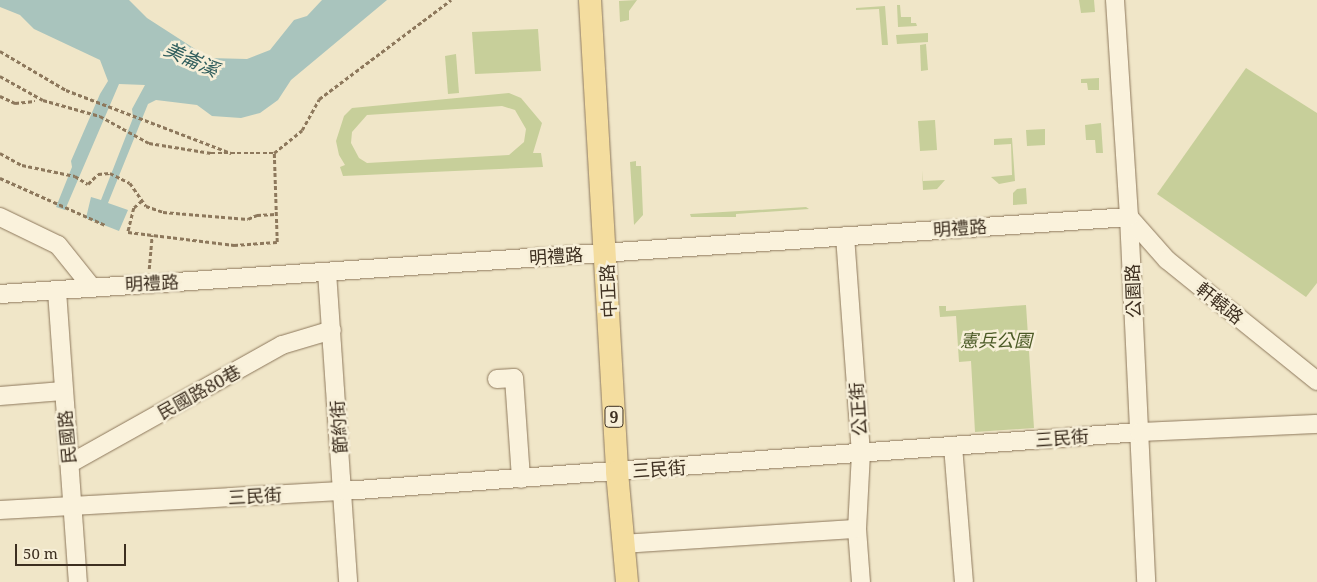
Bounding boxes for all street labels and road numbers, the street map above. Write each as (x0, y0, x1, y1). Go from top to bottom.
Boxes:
street label: 明禮路 (932, 215, 988, 241)
street label: 明禮路 (528, 243, 584, 269)
street label: 中正路 (596, 263, 620, 319)
street label: 公園路 (1121, 264, 1145, 318)
street label: 明禮路 (124, 271, 180, 295)
street label: 軒轅路 (1192, 278, 1248, 328)
street label: 民國路80巷 (153, 360, 245, 424)
street label: 公正街 (845, 381, 871, 437)
street label: 節約街 (326, 399, 352, 455)
road number: 9 (604, 404, 624, 431)
street label: 民國路 (54, 409, 80, 465)
street label: 三民街 (1034, 425, 1090, 451)
street label: 三民街 (631, 456, 687, 482)
street label: 三民街 (227, 484, 283, 508)

